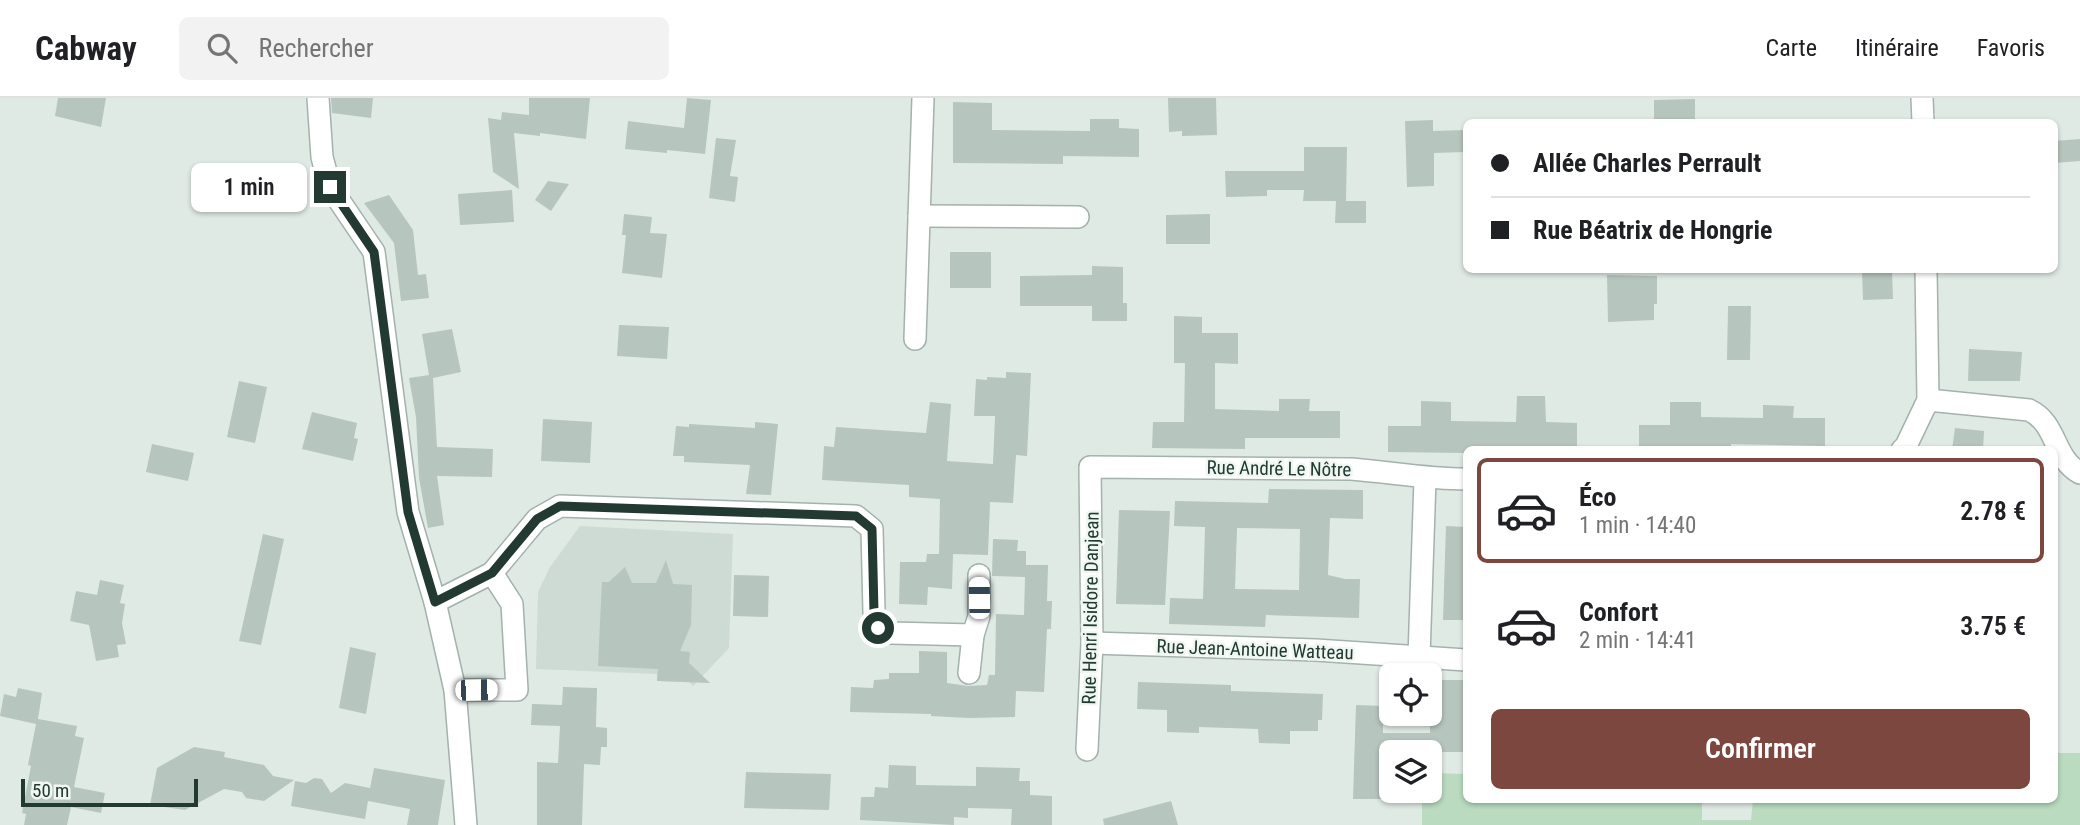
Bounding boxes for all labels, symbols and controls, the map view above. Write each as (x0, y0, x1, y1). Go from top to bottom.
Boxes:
search box (179, 17, 669, 80)
text: Cabway (35, 29, 137, 68)
icon: search (203, 29, 241, 67)
text: Rechercher (259, 33, 374, 63)
text: Carte (1766, 34, 1817, 62)
text: Itinéraire (1855, 34, 1939, 62)
text: Favoris (1977, 34, 2045, 62)
text: Allée Charles Perrault (1533, 148, 1761, 178)
callout: 1 min (190, 162, 306, 212)
route end (314, 171, 346, 203)
text: 1 min (224, 174, 274, 201)
text: Rue Béatrix de Hongrie (1533, 215, 1772, 245)
street label: Rue André Le Nôtre (1206, 456, 1352, 481)
icon: car (1495, 479, 1558, 542)
text: Éco (1579, 482, 1616, 512)
text: 2.78 € (1960, 496, 2026, 526)
street label: Rue Henri Isidore Danjean (1077, 511, 1104, 705)
text: 1 min · 14:40 (1579, 512, 1696, 539)
car (969, 577, 990, 619)
icon: car (1495, 594, 1558, 657)
text: Confort (1579, 597, 1658, 627)
text: 3.75 € (1960, 611, 2026, 641)
route start (862, 612, 894, 644)
text: 2 min · 14:41 (1579, 627, 1696, 654)
street label: Rue Jean-Antoine Watteau (1156, 635, 1354, 664)
map controls (1379, 663, 1442, 803)
button: locate (1379, 663, 1442, 726)
car (455, 679, 498, 701)
button: Confirmer (1491, 709, 2030, 789)
button: layers (1379, 740, 1442, 803)
scale bar (21, 776, 198, 808)
text: 50 m (32, 779, 69, 802)

